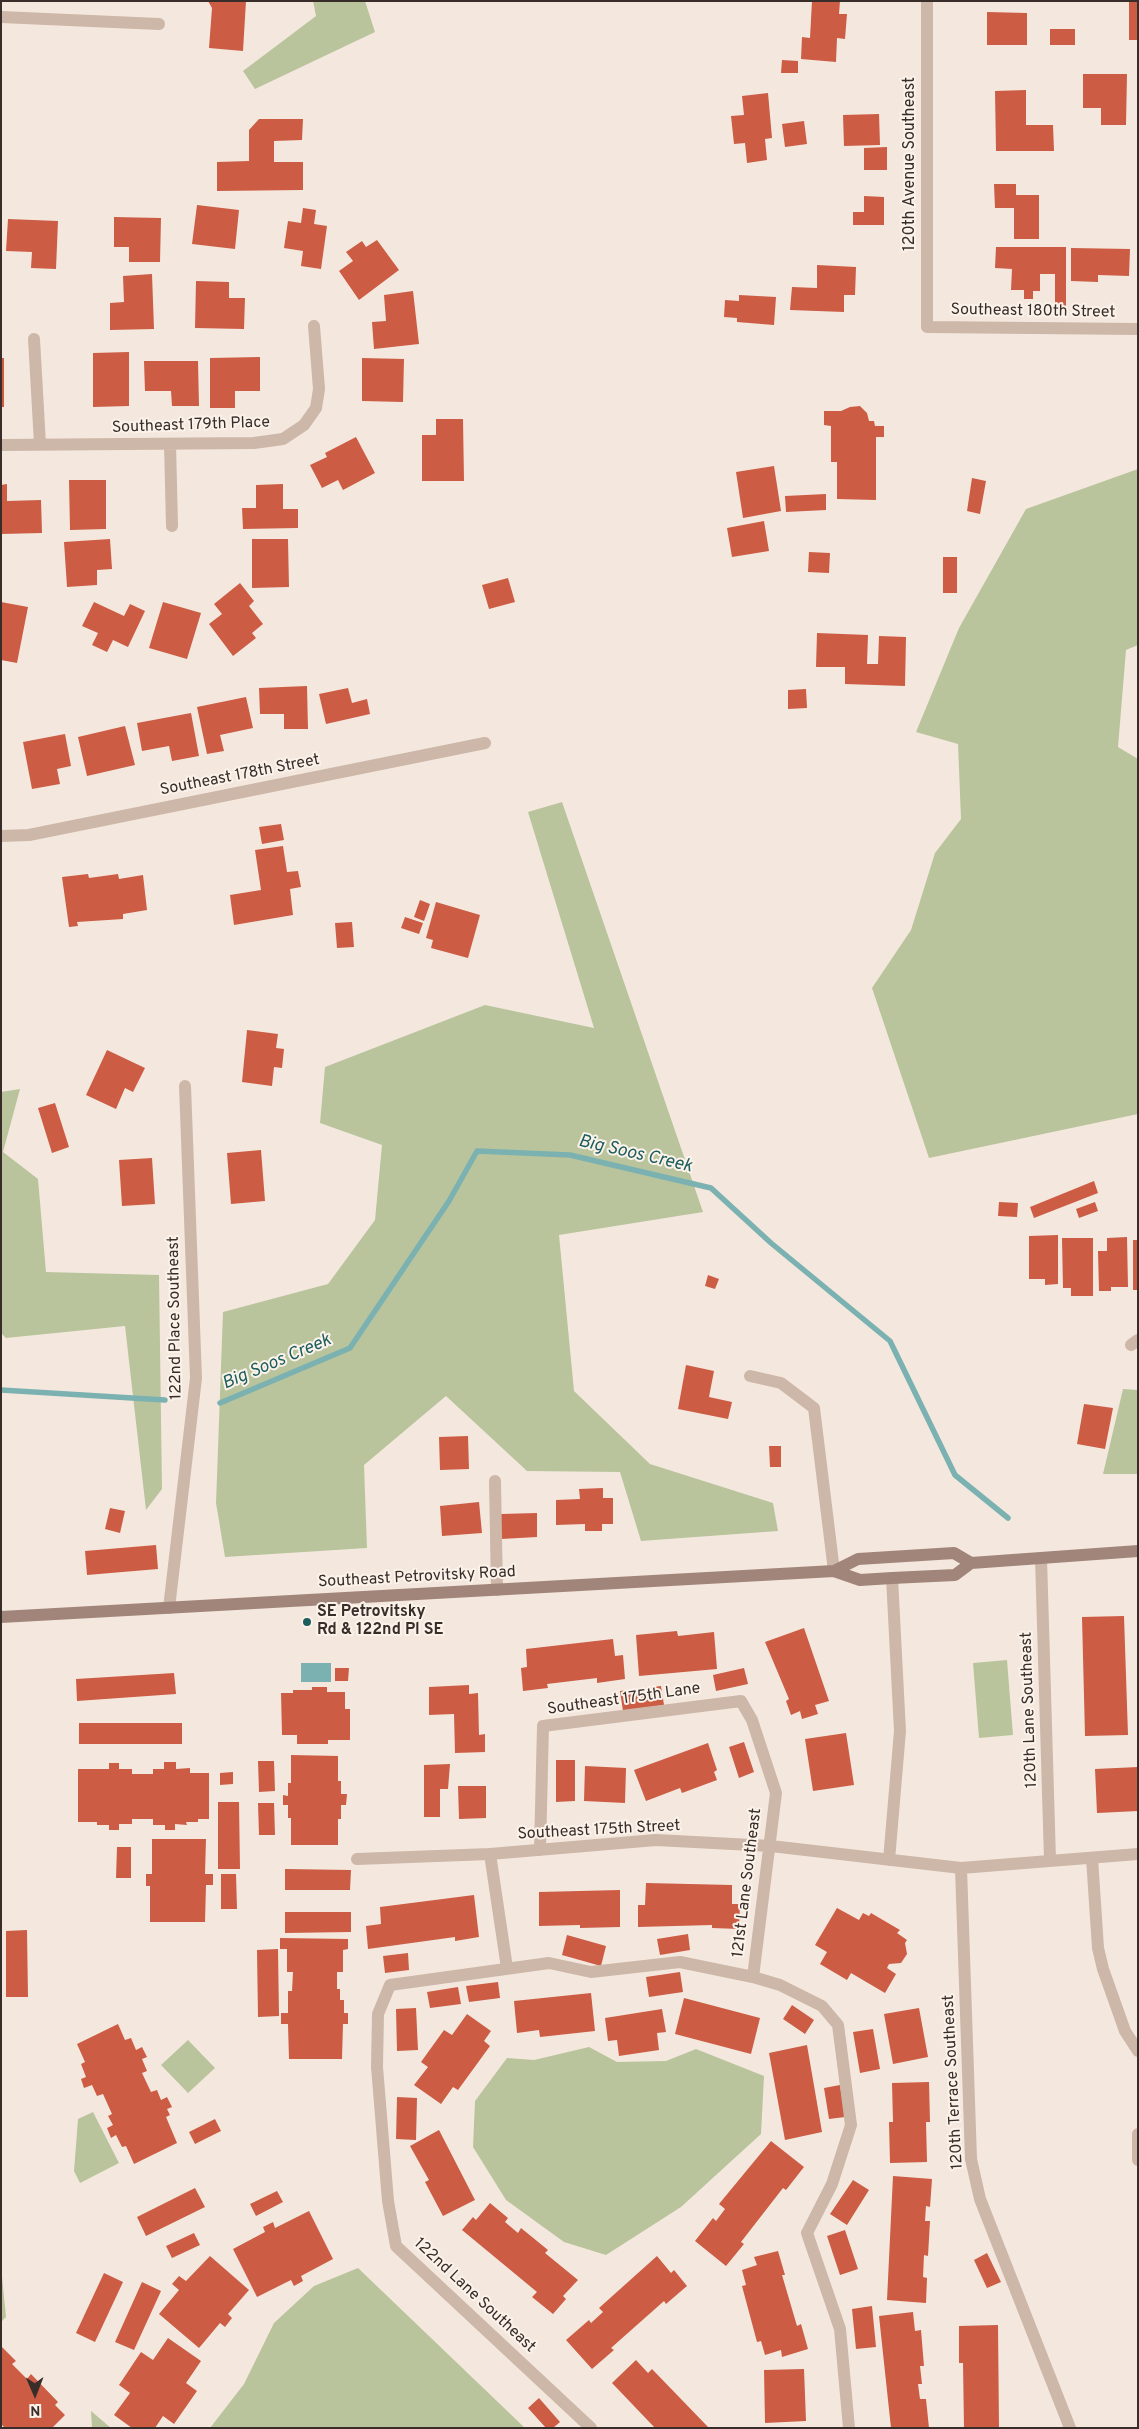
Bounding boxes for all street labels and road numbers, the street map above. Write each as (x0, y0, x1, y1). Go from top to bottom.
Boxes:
street label: 120th Avenue Southeast (901, 77, 921, 251)
street label: Southeast 180th Street (950, 301, 1116, 323)
street label: Southeast 179th Place (112, 414, 270, 438)
street label: Southeast 178th Street (159, 751, 321, 801)
street label: 122nd Place Southeast (165, 1236, 187, 1400)
street label: Southeast Petrovitsky Road (318, 1563, 516, 1593)
street label: 120th Lane Southeast (1018, 1632, 1042, 1788)
street label: Southeast 175th Lane (546, 1680, 702, 1720)
street label: 121st Lane Southeast (729, 1807, 767, 1959)
street label: Southeast 175th Street (517, 1817, 681, 1845)
street label: 120th Terrace Southeast (940, 1994, 968, 2170)
street label: 122nd Lane Southeast (409, 2235, 539, 2357)

